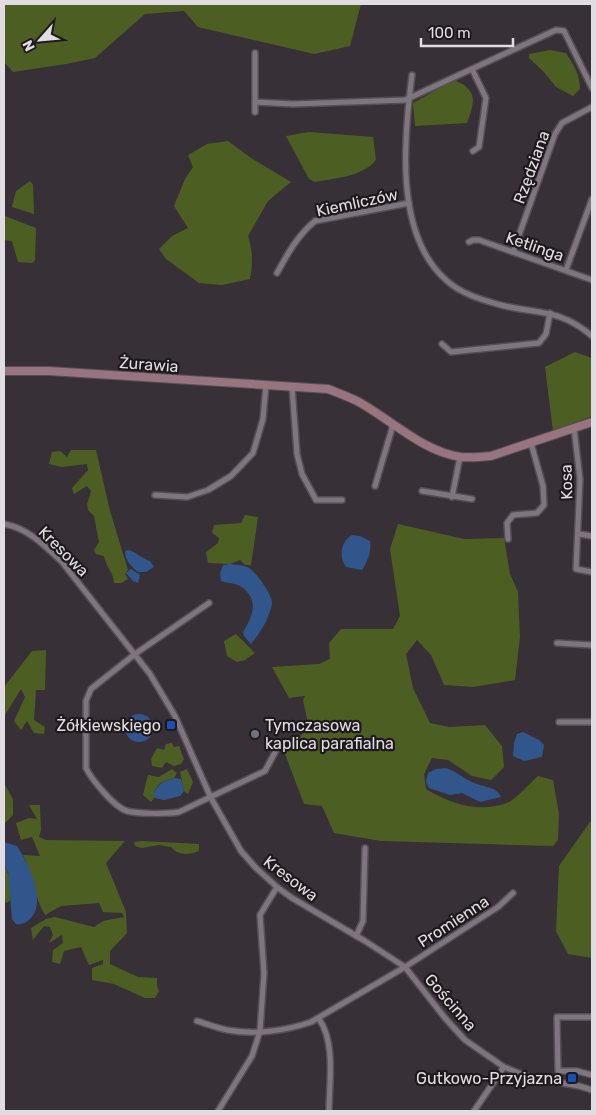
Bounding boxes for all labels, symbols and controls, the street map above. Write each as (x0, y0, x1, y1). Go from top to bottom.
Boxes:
north arrow (15, 15, 65, 65)
scale bar (421, 15, 514, 47)
text: 100 m (428, 24, 470, 42)
text: N (19, 37, 39, 54)
street label: Rzędziana (509, 128, 554, 207)
street label: Kiemliczów (314, 185, 400, 220)
street label: Ketlinga (503, 228, 566, 265)
street label: Żurawia (119, 353, 179, 376)
street label: Kosa (556, 464, 577, 500)
street label: Kresowa (35, 522, 93, 580)
place label: Żółkiewskiego (57, 716, 161, 735)
place label: Tymczasowa kaplica parafialna (265, 716, 394, 753)
marker: Żółkiewskiego (165, 719, 177, 731)
marker: Tymczasowa kaplica parafialna (249, 728, 261, 740)
street label: Kresowa (260, 852, 322, 905)
street label: Promienna (414, 891, 492, 951)
street label: Gościnna (421, 970, 480, 1035)
place label: Gutkowo-Przyjazna (416, 1069, 562, 1088)
marker: Gutkowo-Przyjazna (566, 1072, 578, 1084)

